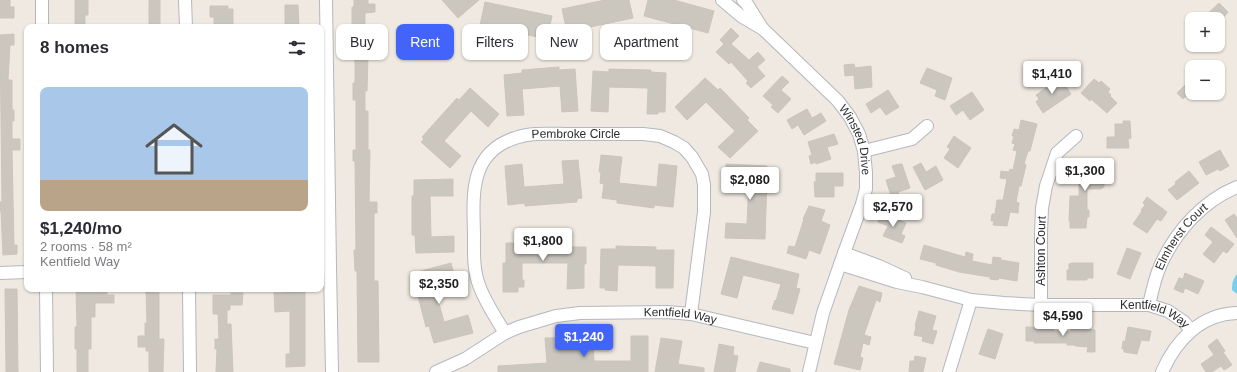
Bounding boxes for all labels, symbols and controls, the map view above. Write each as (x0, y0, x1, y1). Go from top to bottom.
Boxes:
map controls (1185, 12, 1225, 100)
button: + (1185, 12, 1225, 52)
chip: Buy (336, 24, 388, 60)
chip: Rent (396, 24, 454, 60)
chip: Filters (462, 24, 528, 60)
chip: New (536, 24, 592, 60)
chip: Apartment (600, 24, 692, 60)
icon: filters (286, 37, 308, 59)
text: 8 homes (40, 38, 109, 57)
button: − (1185, 60, 1225, 100)
pin: $1,410 (1019, 61, 1085, 95)
text: $1,410 (1032, 66, 1072, 81)
street label: Winsted Drive (836, 102, 873, 176)
icon: home (138, 113, 210, 185)
street label: Pembroke Circle (531, 127, 621, 141)
pin: $1,300 (1052, 158, 1118, 192)
text: $1,300 (1065, 163, 1105, 178)
pin: $2,080 (717, 167, 783, 201)
text: $2,080 (730, 172, 770, 187)
pin: $2,570 (860, 194, 926, 228)
text: $2,570 (873, 199, 913, 214)
street label: Elmherst Court (1152, 200, 1211, 272)
street label: Ashton Court (1034, 215, 1049, 286)
text: $1,240/mo (40, 219, 122, 238)
pin: $1,800 (510, 228, 576, 262)
text: $1,800 (523, 233, 563, 248)
text: 2 rooms · 58 m² (40, 239, 132, 254)
text: Kentfield Way (40, 254, 120, 269)
pin: $2,350 (406, 271, 472, 305)
text: $2,350 (419, 276, 459, 291)
street label: Kentfield Way (1120, 298, 1193, 331)
pin: $4,590 (1030, 303, 1096, 337)
street label: Kentfield Way (644, 305, 718, 327)
text: $4,590 (1043, 308, 1083, 323)
pin: $1,240 (551, 324, 617, 358)
text: $1,240 (564, 329, 604, 344)

